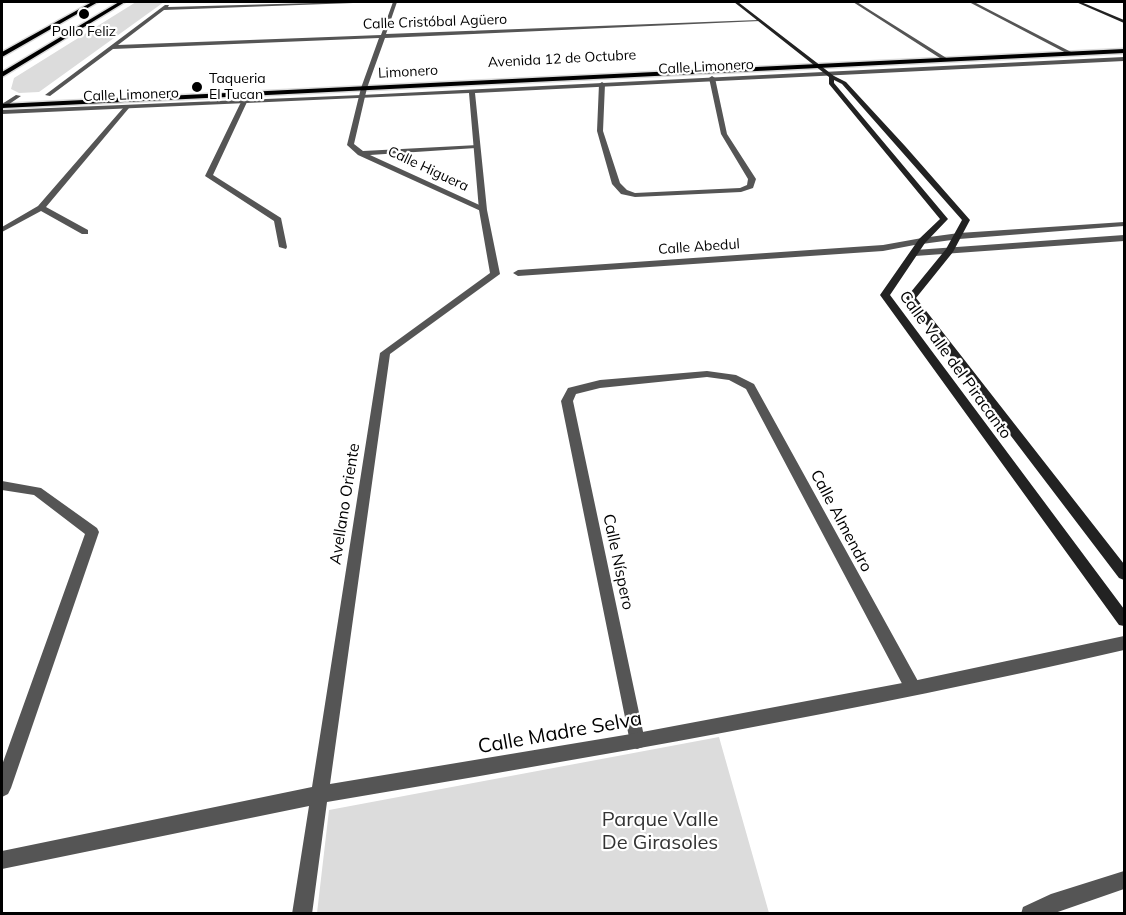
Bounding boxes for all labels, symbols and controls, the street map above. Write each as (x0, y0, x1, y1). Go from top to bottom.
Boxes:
marker: Pollo Feliz (77, 7, 91, 21)
street label: Calle Cristóbal Agüero (363, 11, 507, 33)
place label: Pollo Feliz (52, 24, 116, 40)
street label: Avenida 12 de Octubre (487, 47, 637, 71)
street label: Calle Limonero (658, 56, 754, 78)
street label: Limonero (378, 62, 438, 82)
place label: Taqueria El Tucan (209, 71, 266, 104)
marker: Taqueria El Tucan (190, 80, 204, 94)
street label: Calle Limonero (83, 85, 179, 105)
street label: Calle Higuera (385, 143, 471, 195)
street label: Calle Abedul (658, 236, 740, 258)
street label: Calle Valle del Piracanto (895, 287, 1015, 443)
street label: Avellano Oriente (326, 442, 364, 566)
street label: Calle Almendro (806, 467, 876, 575)
street label: Calle Níspero (598, 512, 638, 612)
street label: Calle Madre Selva (476, 707, 644, 759)
park label: Parque Valle De Girasoles (602, 808, 718, 855)

